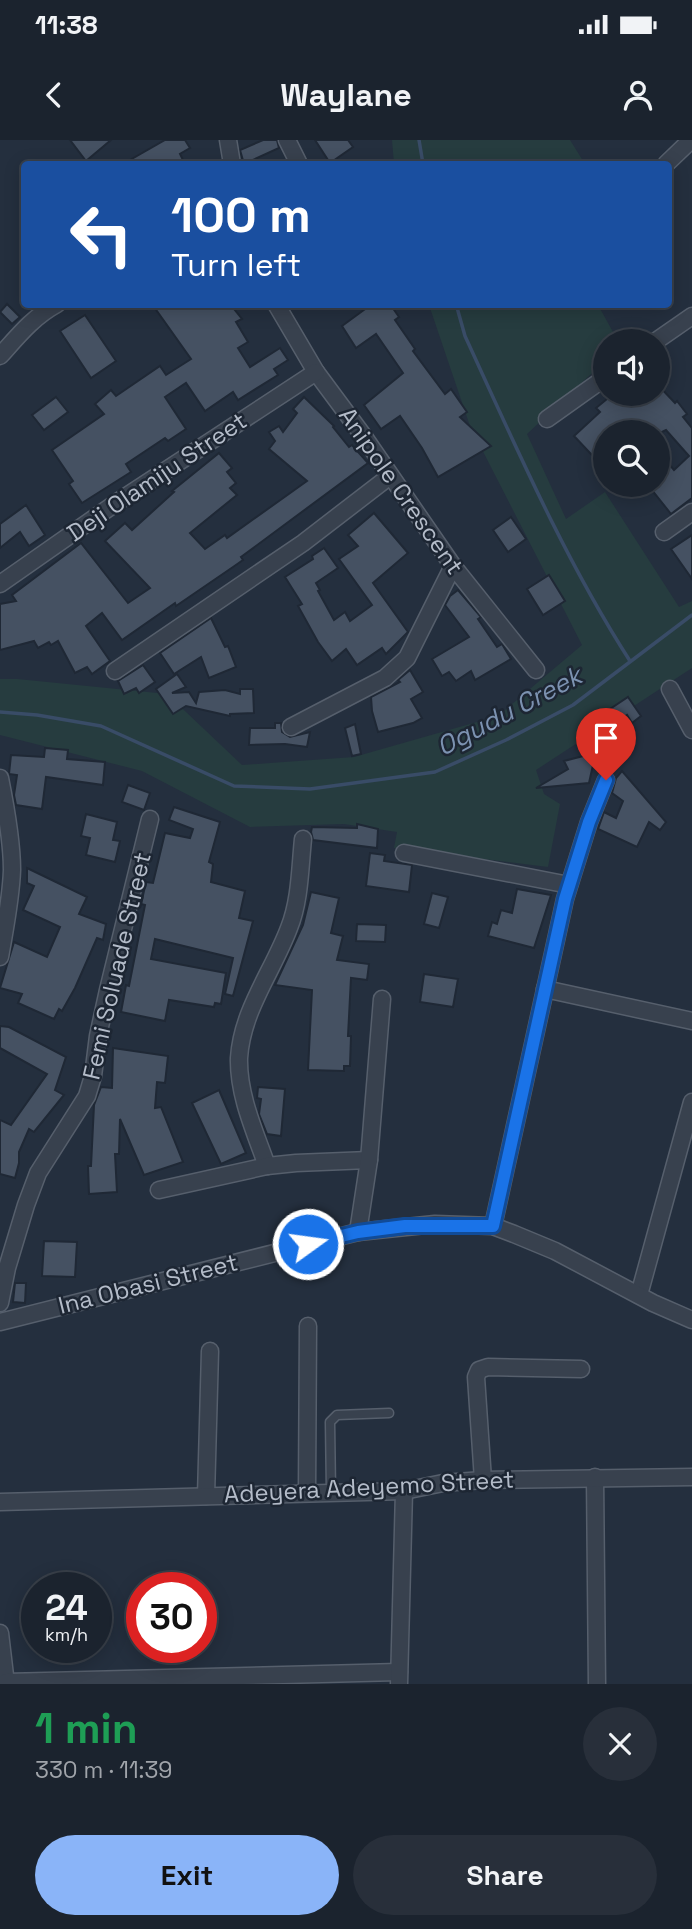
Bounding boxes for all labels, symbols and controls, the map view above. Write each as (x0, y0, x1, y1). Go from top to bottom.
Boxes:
text: 11:38 (35, 8, 98, 42)
text: Waylane (280, 75, 412, 115)
icon: back (35, 76, 73, 114)
icon: person (619, 76, 657, 114)
text: 100 m (171, 184, 311, 246)
icon: left (56, 189, 147, 280)
text: Turn left (171, 245, 301, 285)
map controls (593, 329, 670, 497)
button: sound (593, 329, 670, 406)
street label: Anipole Crescent (332, 401, 471, 580)
street label: Deji Olamiju Street (61, 405, 253, 548)
button: search (593, 420, 670, 497)
water label: Ogudu Creek (430, 657, 590, 764)
pin (576, 708, 636, 780)
icon: arrive (587, 719, 625, 757)
street label: Femi Soluade Street (75, 849, 158, 1083)
position arrow (271, 1207, 345, 1281)
street label: Ina Obasi Street (55, 1246, 241, 1321)
street label: Adeyera Adeyemo Street (223, 1463, 515, 1510)
speed limit sign: 30 (126, 1572, 217, 1663)
text: 24 (45, 1586, 88, 1630)
text: km/h (45, 1623, 88, 1646)
text: 1 min (35, 1702, 138, 1755)
button: close (583, 1707, 657, 1781)
text: 330 m · 11:39 (35, 1755, 172, 1785)
button: Exit (35, 1835, 339, 1915)
button: Share (353, 1835, 657, 1915)

